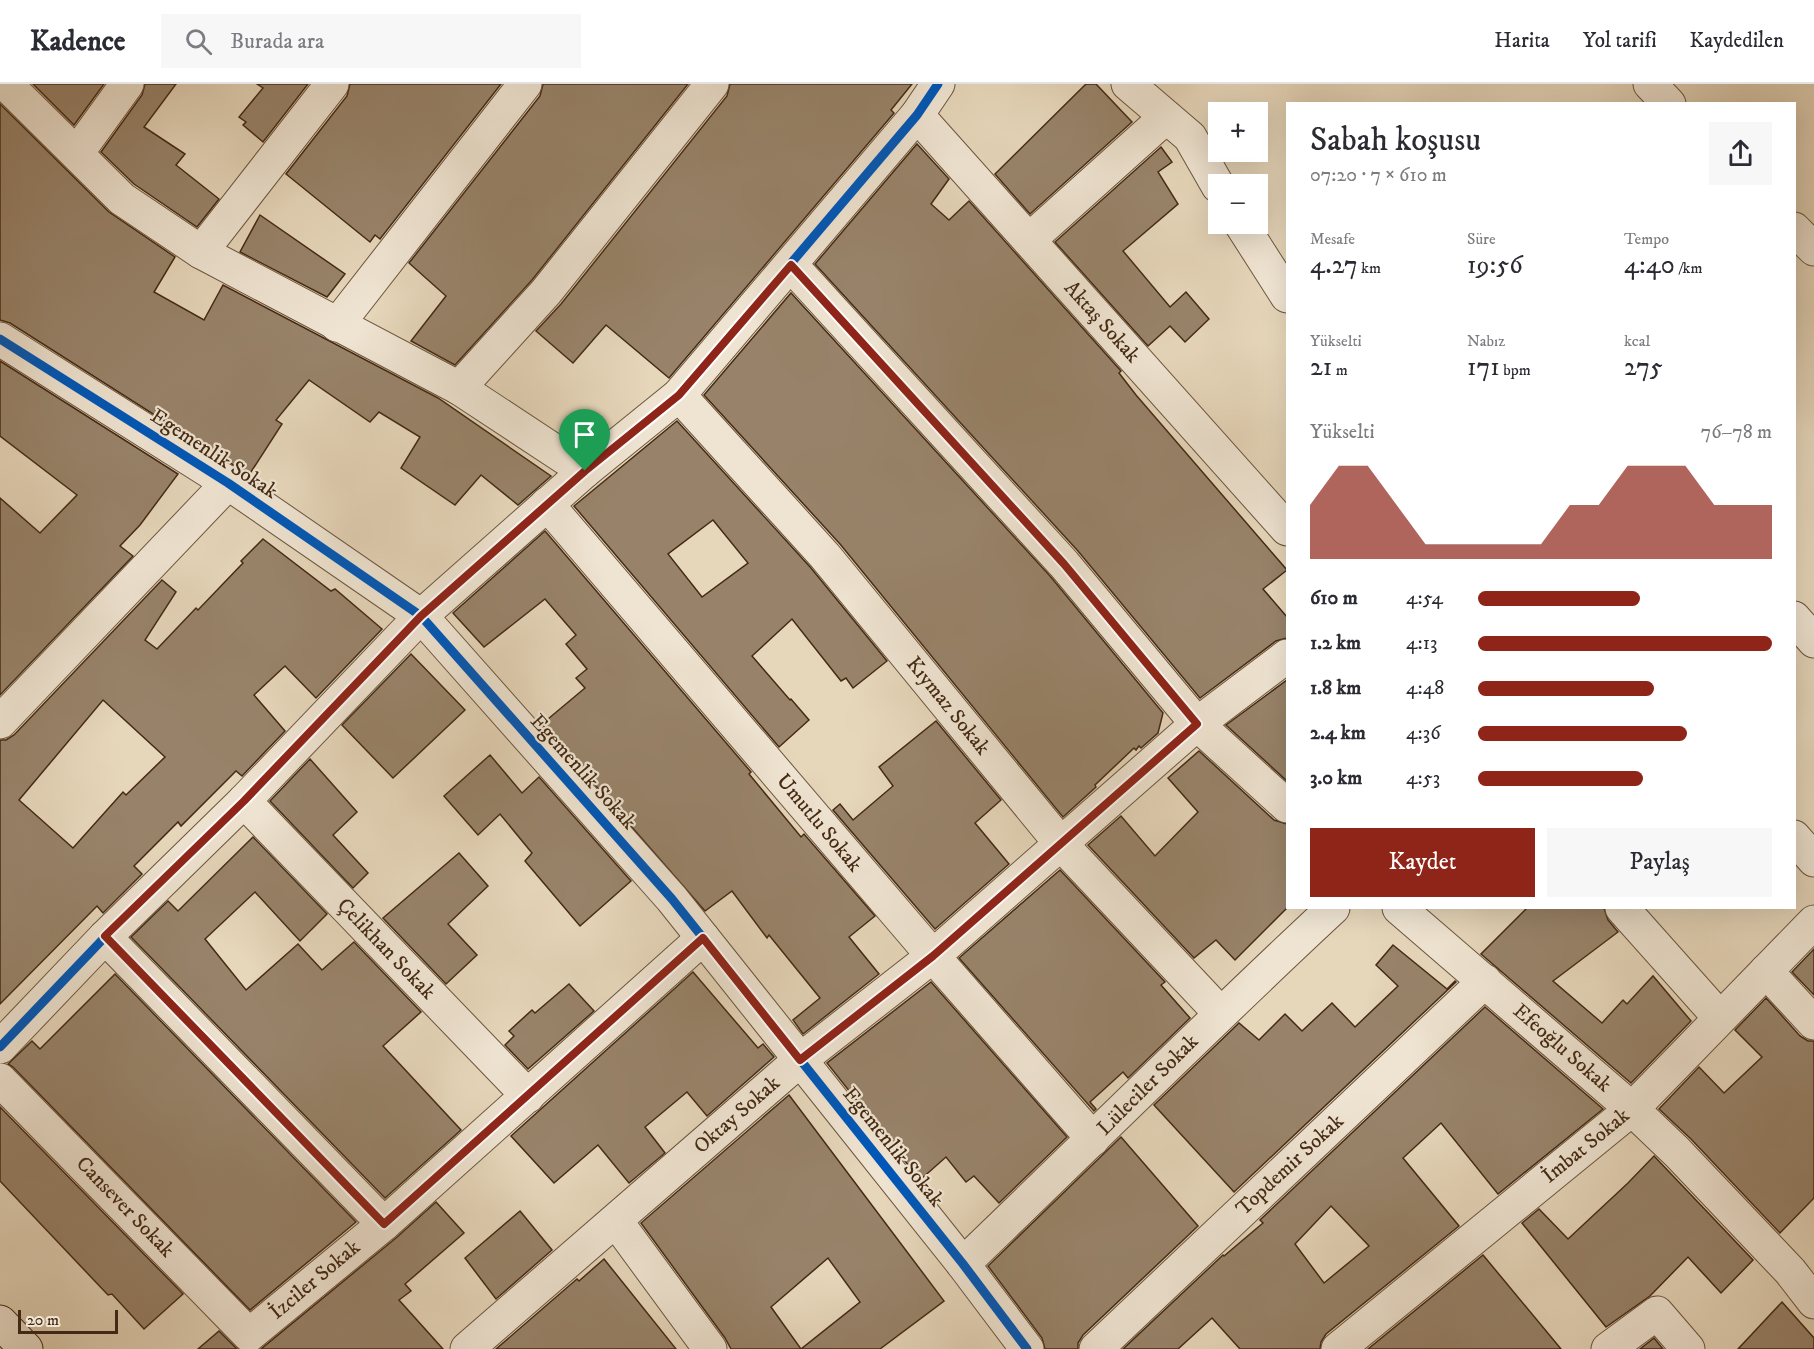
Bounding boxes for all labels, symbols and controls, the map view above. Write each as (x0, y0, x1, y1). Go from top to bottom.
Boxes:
search box (161, 14, 581, 68)
text: Kadence (30, 24, 125, 59)
icon: search (182, 25, 215, 58)
text: Burada ara (230, 28, 324, 55)
text: Harita (1494, 28, 1550, 54)
text: Yol tarifi (1583, 28, 1657, 54)
text: Kaydedilen (1690, 28, 1784, 54)
map controls (1208, 102, 1268, 234)
button: + (1208, 102, 1268, 162)
text: Sabah koşusu (1310, 120, 1481, 161)
button: share (1709, 122, 1772, 185)
text: 07:20 · 7 × 610 m (1310, 163, 1447, 188)
button: − (1208, 174, 1268, 234)
text: Mesafe (1310, 229, 1355, 249)
text: Süre (1467, 229, 1496, 249)
text: Tempo (1624, 229, 1669, 249)
text: 4.27 (1310, 249, 1358, 282)
text: 19:56 (1467, 249, 1523, 282)
text: 4:40 (1624, 249, 1675, 282)
text: km (1358, 258, 1381, 278)
text: /km (1675, 258, 1702, 278)
street label: Aktaş Sokak (1058, 275, 1146, 369)
text: Yükselti (1310, 331, 1362, 351)
text: Nabız (1467, 331, 1505, 351)
text: kcal (1624, 331, 1650, 351)
text: 21 (1310, 351, 1332, 384)
text: 171 (1467, 351, 1500, 384)
text: 275 (1624, 351, 1663, 384)
text: m (1332, 360, 1348, 380)
text: bpm (1500, 360, 1531, 380)
street label: Egemenlik Sokak (145, 403, 283, 505)
pin (559, 409, 610, 471)
icon: arrive (568, 418, 601, 451)
text: Yükselti (1310, 420, 1375, 445)
text: 76–78 m (1701, 420, 1772, 445)
text: 610 m (1310, 586, 1358, 611)
text: 4:54 (1406, 586, 1443, 611)
text: 1.2 km (1310, 631, 1361, 656)
text: 4:13 (1406, 631, 1438, 656)
street label: Kıymaz Sokak (900, 651, 996, 761)
text: 1.8 km (1310, 676, 1361, 701)
text: 4:48 (1406, 676, 1444, 701)
street label: Egemenlik Sokak (524, 709, 642, 836)
text: 2.4 km (1310, 721, 1366, 746)
text: 4:36 (1406, 721, 1441, 746)
text: 3.0 km (1310, 766, 1362, 791)
text: 4:53 (1406, 766, 1440, 791)
street label: Umutlu Sokak (770, 769, 868, 878)
button: Kaydet (1310, 828, 1535, 897)
button: Paylaş (1547, 828, 1772, 897)
street label: Çelikhan Sokak (331, 893, 441, 1006)
street label: Efeoğlu Sokak (1507, 998, 1617, 1098)
street label: Lüleciler Sokak (1092, 1028, 1205, 1141)
street label: Oktay Sokak (688, 1070, 786, 1160)
street label: Egemenlik Sokak (837, 1082, 950, 1213)
street label: İmbat Sokak (1536, 1102, 1636, 1189)
street label: Topdemir Sokak (1231, 1108, 1350, 1222)
street label: Cansever Sokak (70, 1151, 180, 1263)
street label: İzciler Sokak (264, 1233, 366, 1325)
scale bar (18, 1307, 118, 1334)
text: 20 m (27, 1310, 59, 1330)

